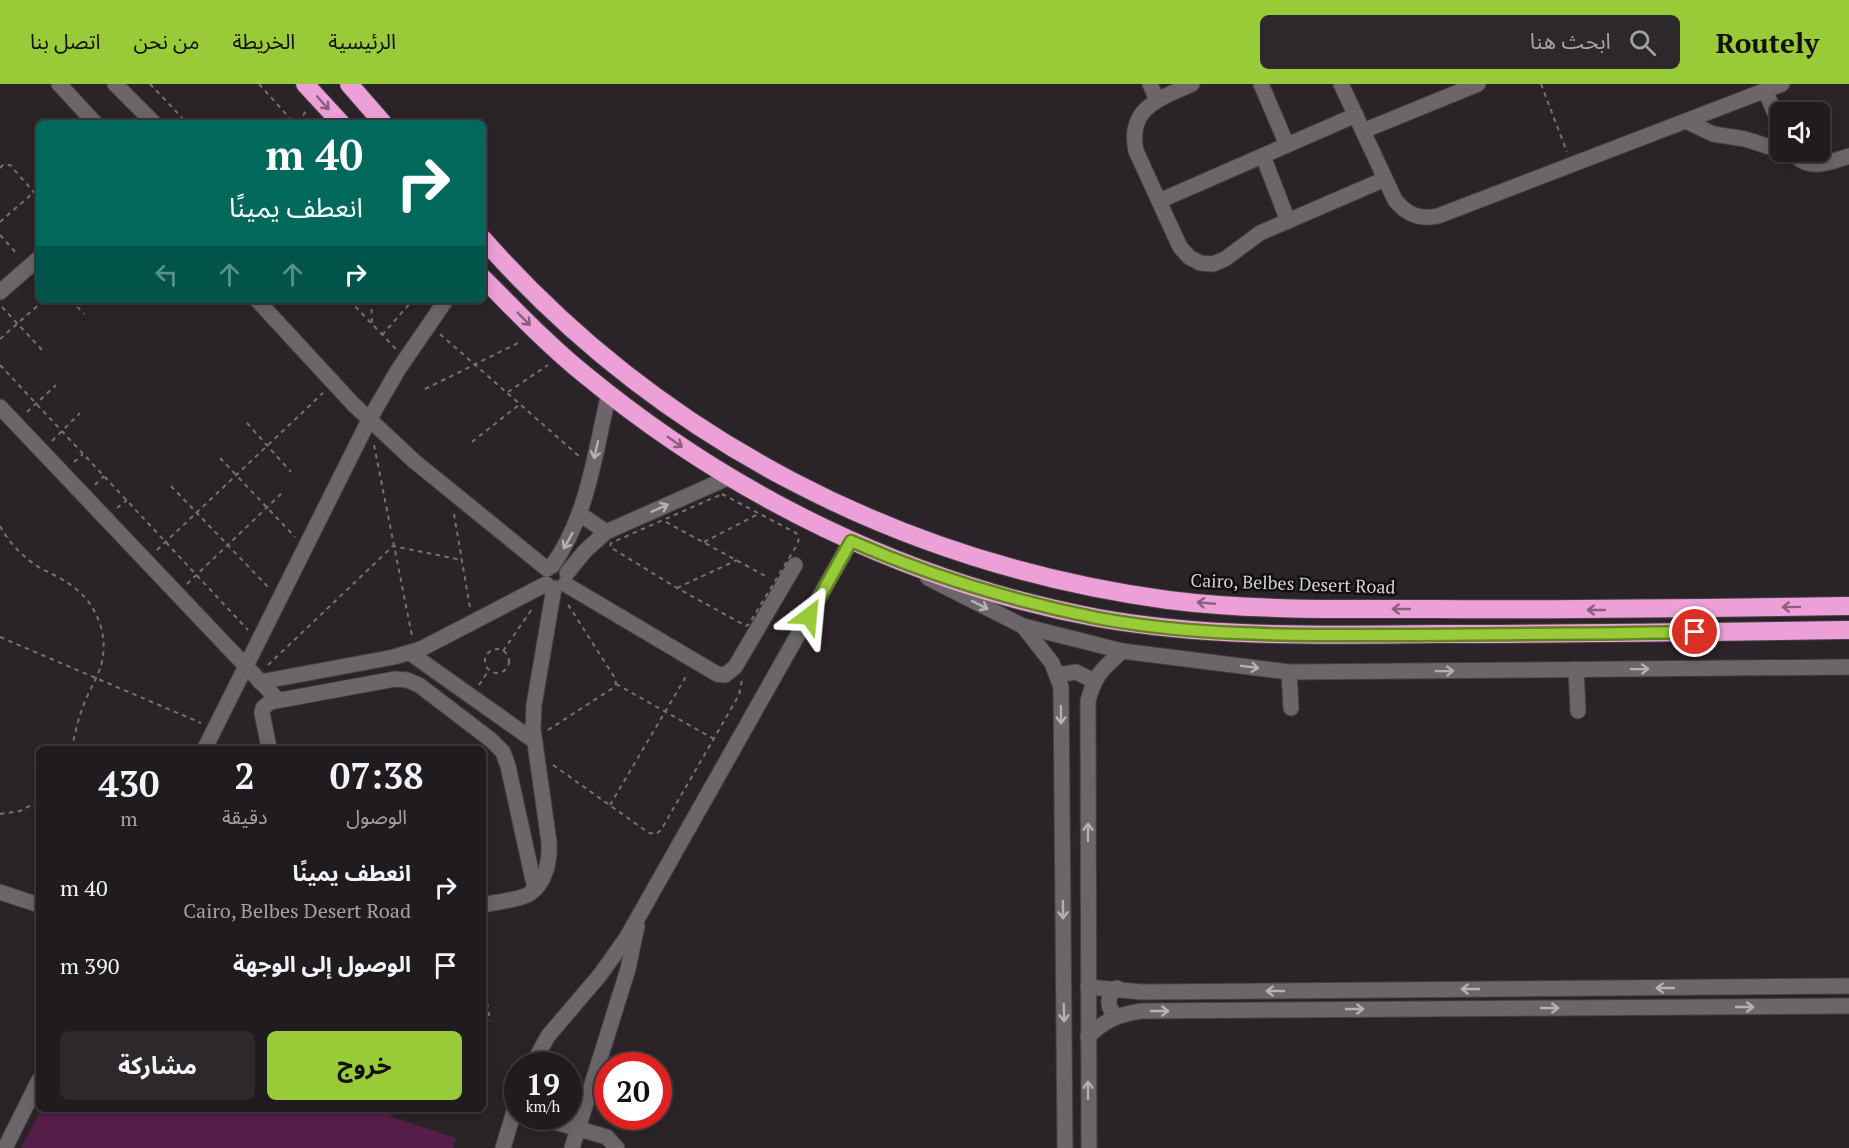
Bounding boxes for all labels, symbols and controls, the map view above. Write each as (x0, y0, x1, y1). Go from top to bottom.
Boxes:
search box (1260, 15, 1680, 69)
text: Routely (1716, 24, 1819, 61)
text: ابحث هنا (1530, 26, 1611, 55)
icon: search (1626, 26, 1659, 59)
text: اتصل بنا (30, 27, 101, 55)
text: من نحن (134, 27, 199, 55)
text: الخريطة (232, 27, 295, 55)
text: الرئيسية (328, 27, 396, 55)
one-way arrow (316, 96, 330, 111)
map controls (1770, 102, 1830, 162)
button: sound (1770, 102, 1830, 162)
text: 40 m (265, 126, 363, 182)
icon: right (384, 144, 462, 222)
text: انعطف يمينًا (229, 189, 363, 225)
icon: left (150, 258, 183, 291)
icon: ahead (213, 258, 246, 291)
icon: ahead (276, 258, 309, 291)
icon: right (339, 258, 372, 291)
one-way arrow (517, 312, 532, 326)
one-way arrow (667, 436, 683, 448)
one-way arrow (589, 440, 601, 459)
one-way arrow (650, 502, 669, 513)
one-way arrow (562, 532, 574, 549)
street label: Cairo, Belbes Desert Road (1190, 567, 1396, 599)
position arrow (777, 584, 841, 648)
one-way arrow (1196, 597, 1216, 608)
one-way arrow (971, 599, 988, 611)
one-way arrow (1781, 601, 1801, 613)
one-way arrow (1391, 603, 1411, 615)
one-way arrow (1586, 604, 1606, 616)
pin (1669, 606, 1720, 657)
icon: arrive (1678, 615, 1711, 648)
one-way arrow (1240, 662, 1259, 673)
one-way arrow (1629, 663, 1649, 675)
one-way arrow (1434, 665, 1454, 677)
one-way arrow (1055, 704, 1067, 724)
text: 2 (234, 752, 255, 799)
text: 07:38 (330, 752, 424, 799)
text: 430 (98, 760, 159, 807)
text: دقيقة (222, 803, 267, 830)
text: الوصول (346, 803, 407, 830)
text: m (120, 805, 138, 832)
one-way arrow (1082, 823, 1094, 843)
text: انعطف يمينًا (293, 858, 411, 887)
icon: right (429, 871, 462, 904)
text: 40 m (60, 873, 108, 902)
text: Cairo, Belbes Desert Road (183, 897, 411, 924)
one-way arrow (1057, 899, 1069, 919)
text: الوصول إلى الوجهة (233, 949, 411, 978)
icon: arrive (429, 949, 462, 982)
text: 390 m (60, 951, 120, 980)
one-way arrow (1655, 982, 1675, 994)
one-way arrow (1460, 983, 1480, 995)
one-way arrow (1265, 985, 1285, 997)
one-way arrow (1734, 1001, 1754, 1013)
one-way arrow (1539, 1002, 1559, 1014)
one-way arrow (1058, 1003, 1070, 1023)
one-way arrow (1344, 1003, 1364, 1015)
one-way arrow (1149, 1005, 1169, 1017)
button: مشاركة (60, 1031, 255, 1100)
button: خروج (267, 1031, 462, 1100)
speed limit sign: 20 (594, 1052, 672, 1130)
text: 19 (526, 1064, 560, 1104)
one-way arrow (1082, 1080, 1094, 1100)
text: km/h (526, 1096, 560, 1116)

